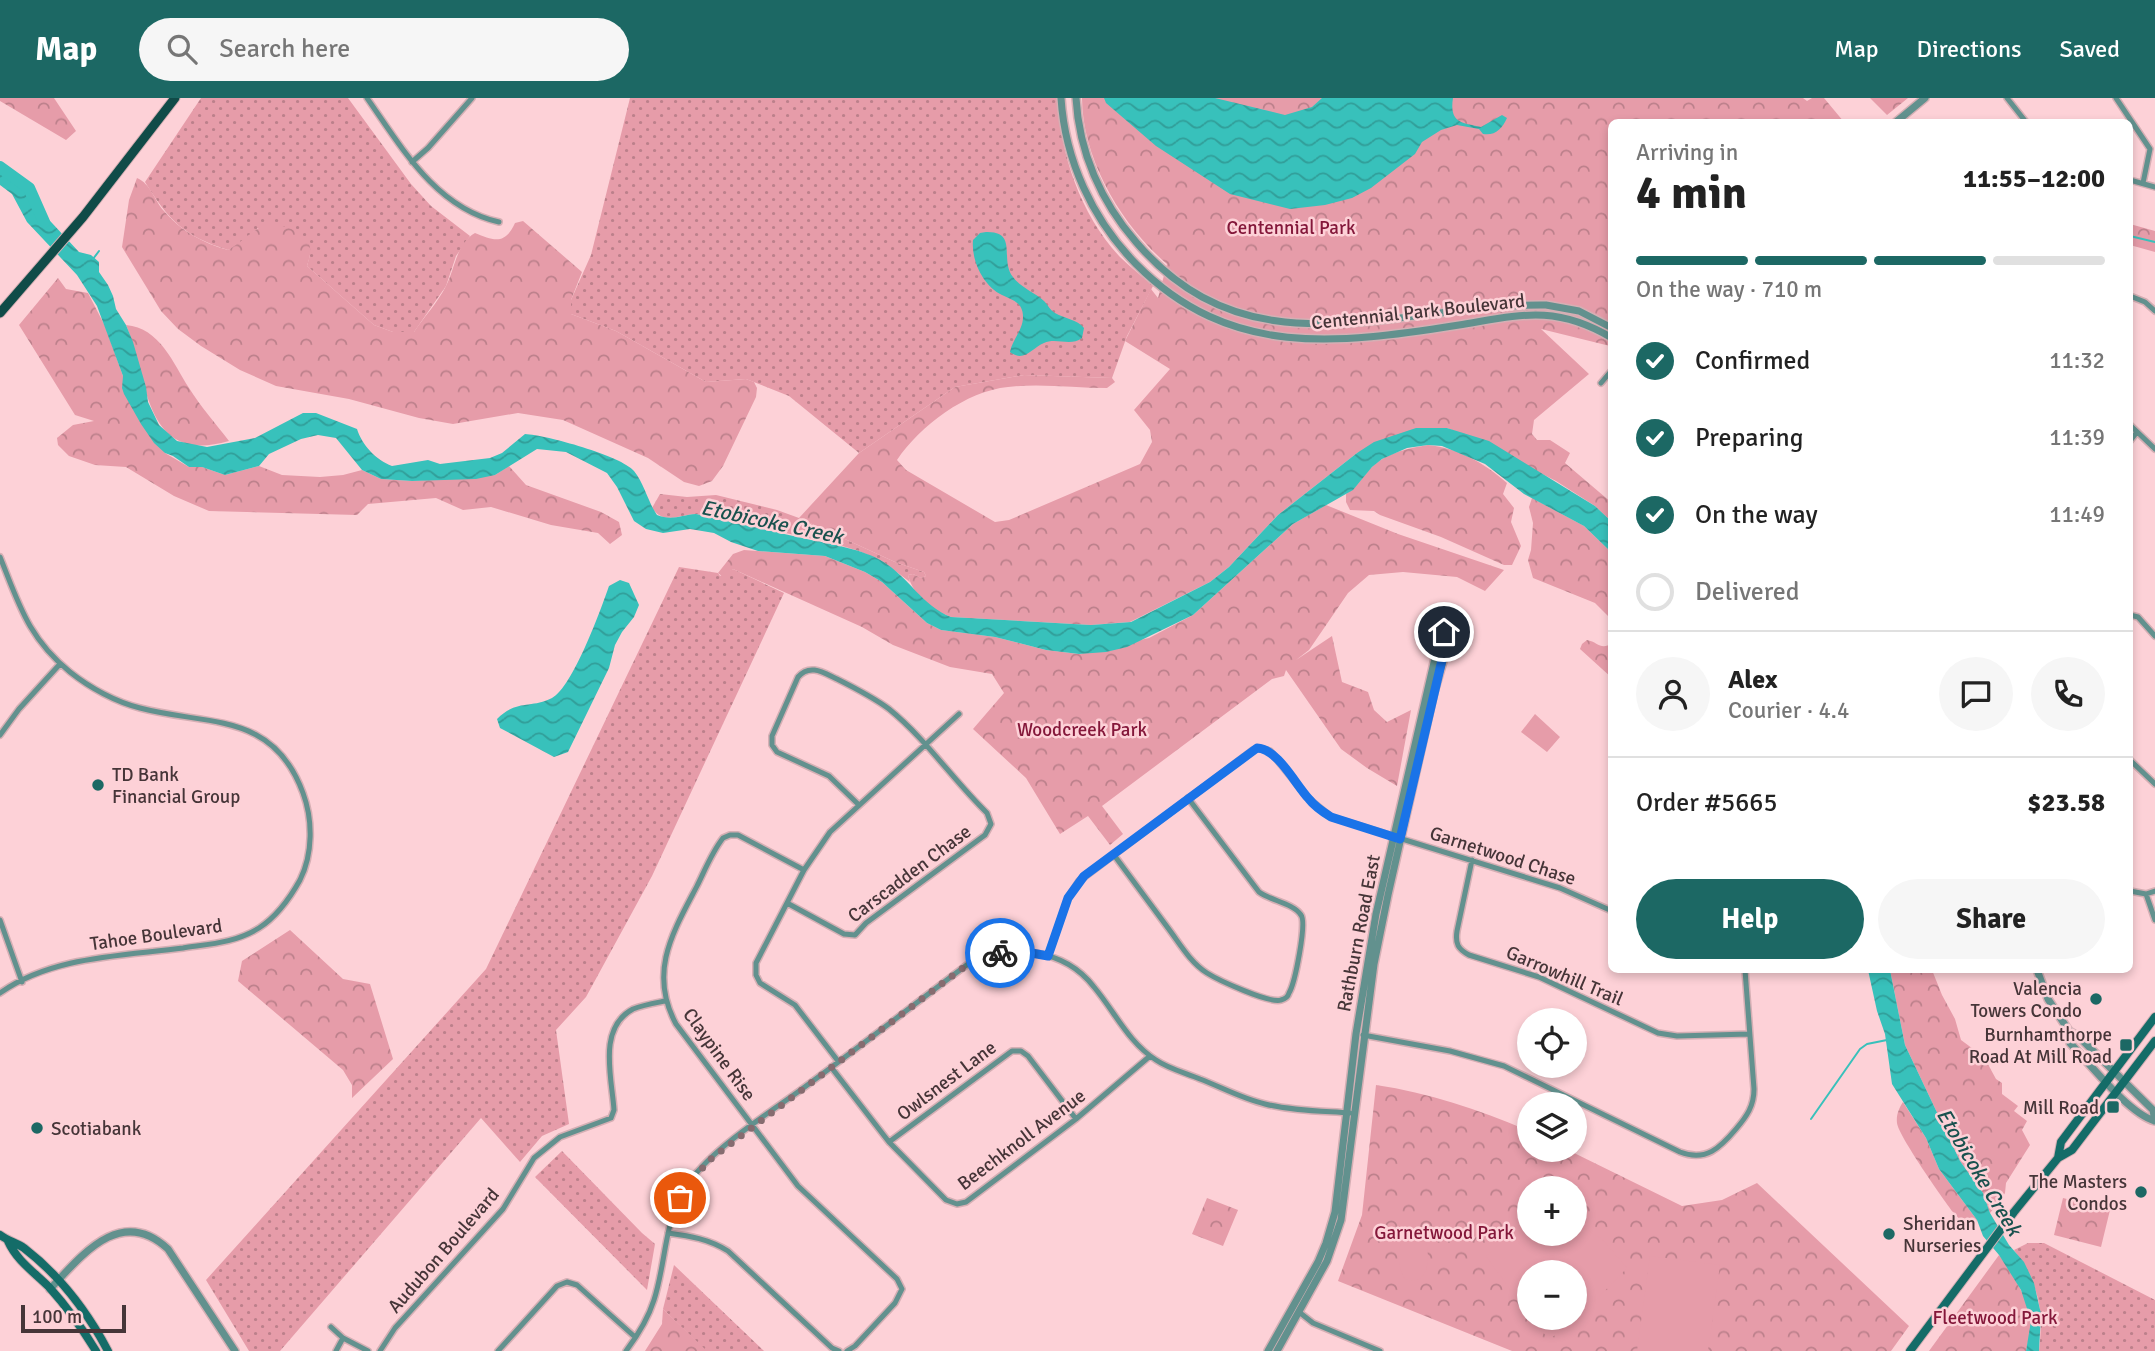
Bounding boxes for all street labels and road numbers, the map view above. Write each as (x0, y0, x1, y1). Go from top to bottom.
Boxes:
street label: Centennial Park Boulevard (1310, 289, 1526, 335)
street label: Carscadden Chase (843, 820, 976, 928)
street label: Garnetwood Chase (1427, 821, 1579, 891)
street label: Rathburn Road East (1332, 852, 1386, 1014)
street label: Tahoe Boulevard (89, 914, 224, 956)
street label: Garrowhill Trail (1502, 940, 1627, 1011)
street label: Claypine Rise (677, 1003, 761, 1106)
street label: Owlsnest Lane (892, 1036, 1001, 1126)
street label: Beechknoll Avenue (953, 1084, 1090, 1196)
street label: Audubon Boulevard (383, 1183, 505, 1318)

